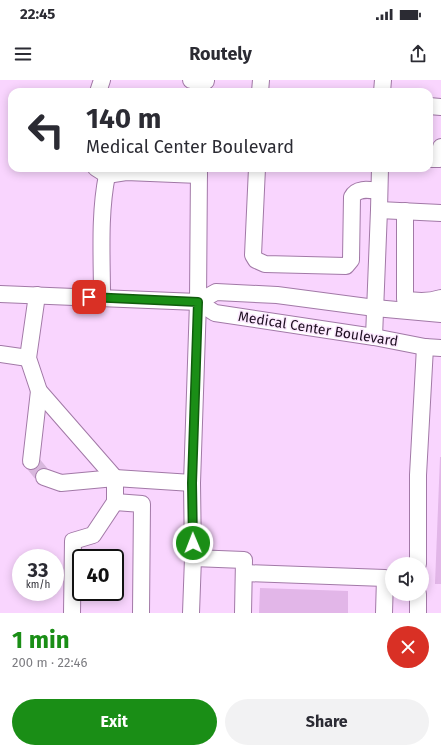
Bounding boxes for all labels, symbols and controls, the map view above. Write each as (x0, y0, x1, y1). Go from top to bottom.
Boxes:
text: 22:45 (20, 5, 55, 23)
icon: menu (12, 43, 34, 65)
text: Routely (189, 43, 252, 65)
icon: share (407, 43, 429, 65)
text: 140 m (86, 102, 162, 135)
icon: left (20, 104, 72, 156)
text: Medical Center Boulevard (86, 136, 294, 158)
pin (72, 280, 106, 314)
icon: arrive (78, 286, 100, 308)
street label: Medical Center Boulevard (237, 308, 399, 350)
position arrow (172, 522, 214, 564)
speed limit sign: 40 (72, 549, 124, 601)
map controls (385, 557, 429, 601)
button: sound (385, 557, 429, 601)
text: 33 (28, 558, 48, 582)
text: km/h (26, 579, 50, 591)
text: 1 min (12, 626, 70, 654)
button: close (387, 626, 429, 668)
text: 200 m · 22:46 (12, 655, 87, 670)
button: Exit (12, 699, 217, 745)
button: Share (225, 699, 429, 745)

